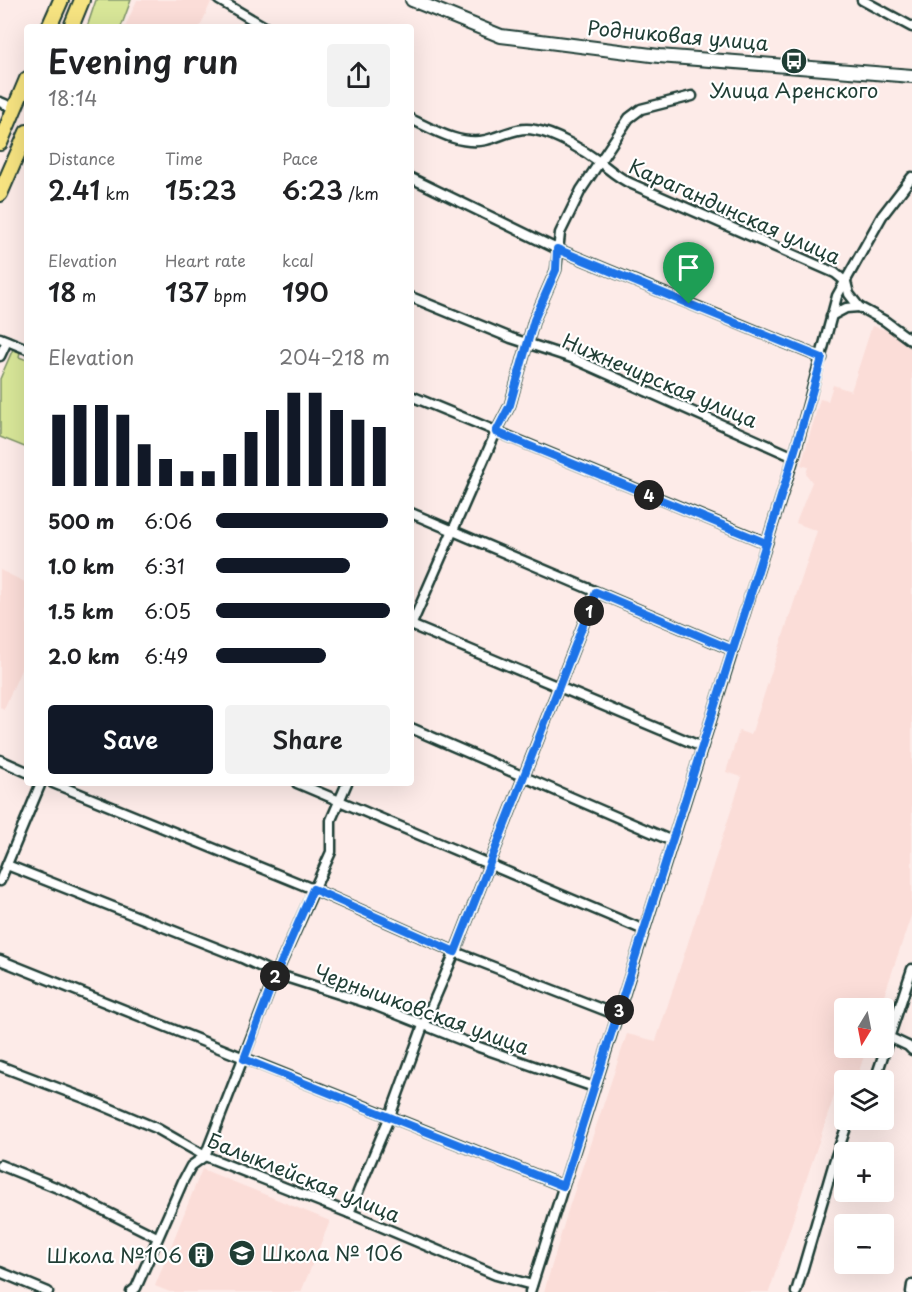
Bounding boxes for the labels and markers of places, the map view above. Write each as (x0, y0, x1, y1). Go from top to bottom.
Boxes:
bus stop icon: Улица Аренского (779, 46, 809, 76)
place label: Улица Аренского (710, 75, 878, 105)
pin (663, 242, 714, 304)
pin: 4 (634, 480, 664, 510)
pin: 1 (574, 596, 604, 626)
pin: 2 (260, 961, 290, 991)
pin: 3 (604, 995, 634, 1025)
school or university icon: Школа № 106 (227, 1238, 257, 1268)
place label: Школа № 106 (262, 1238, 403, 1268)
place label: Школа №106 (47, 1240, 182, 1270)
building icon: Школа №106 (186, 1240, 216, 1270)

